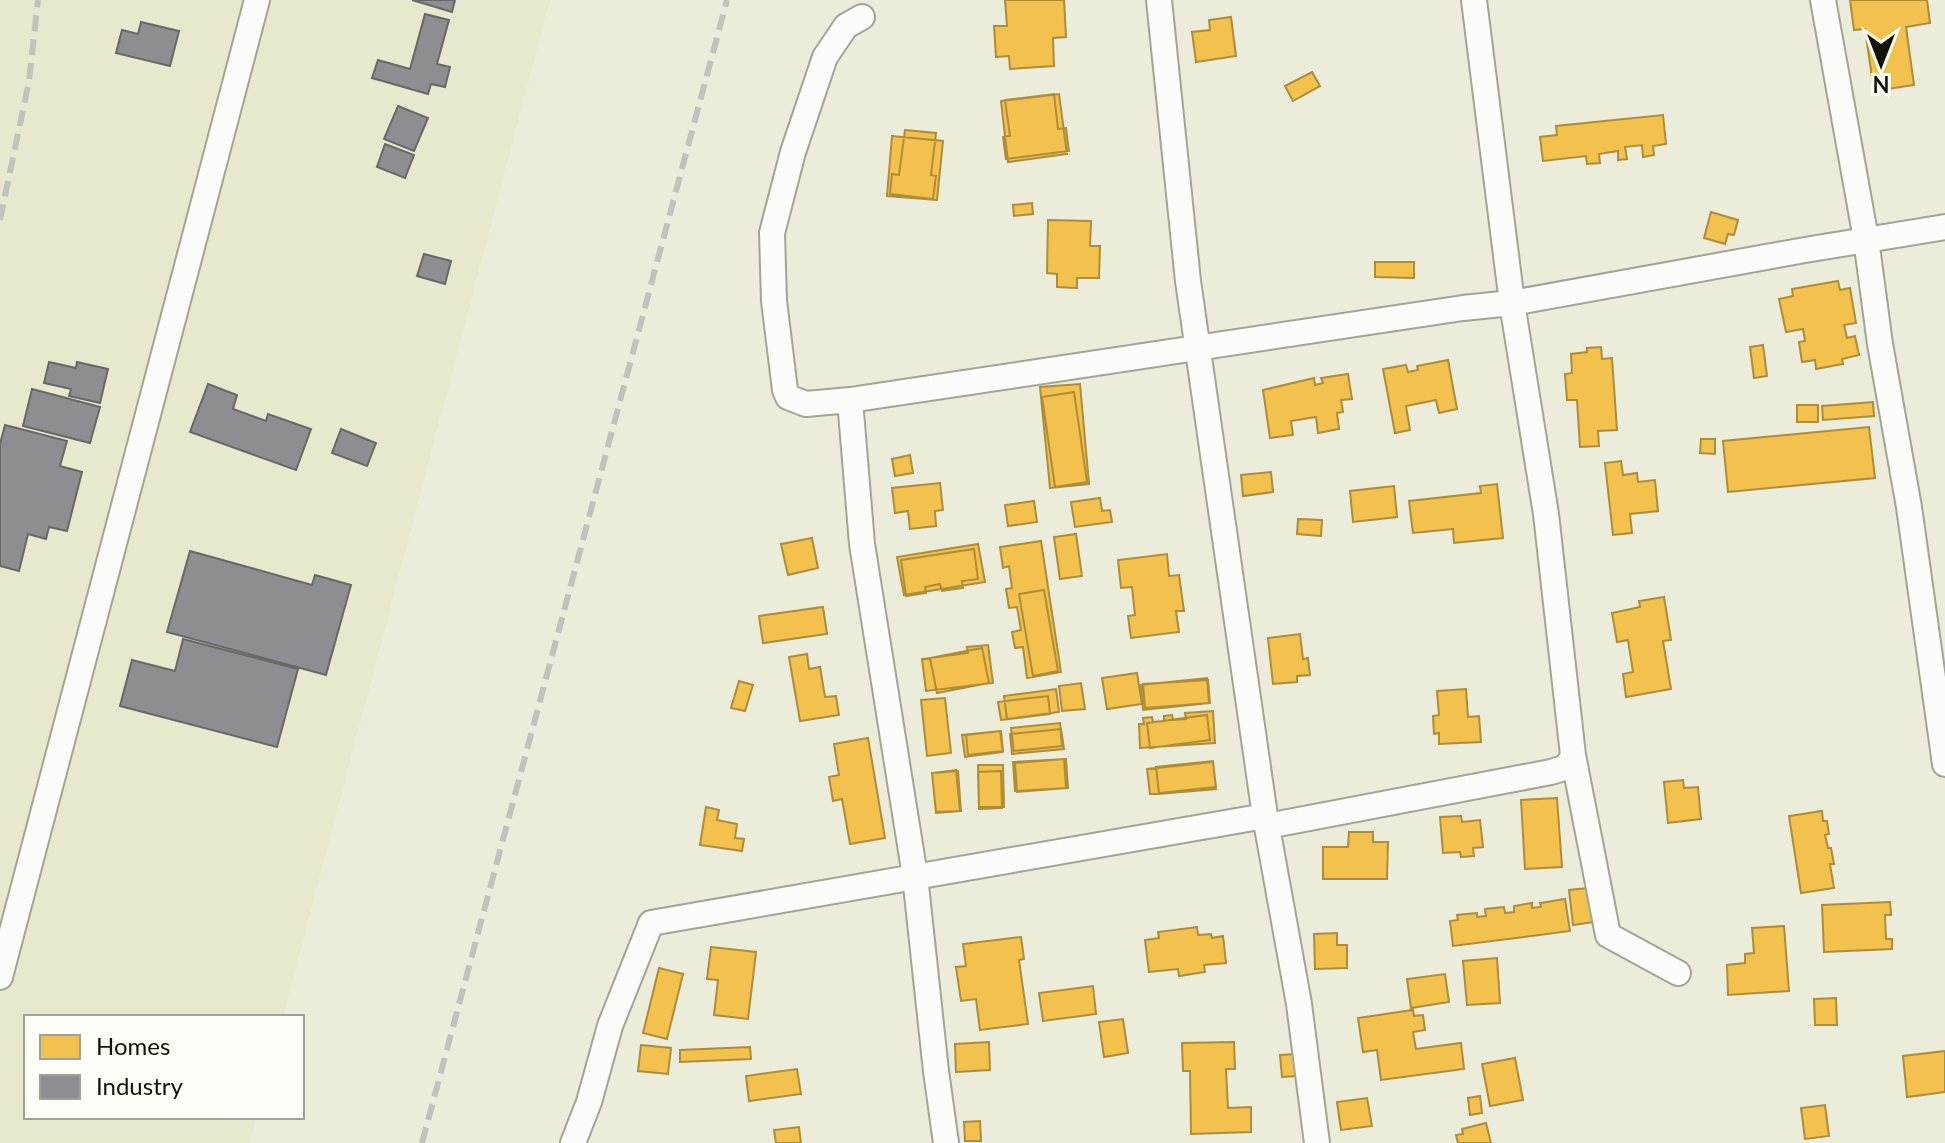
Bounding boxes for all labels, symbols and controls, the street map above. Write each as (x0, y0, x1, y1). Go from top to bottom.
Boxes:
north arrow (1841, 24, 1921, 104)
text: N (1873, 71, 1889, 98)
legend (24, 1015, 304, 1119)
text: Homes (96, 1031, 170, 1060)
text: Industry (96, 1071, 183, 1100)

